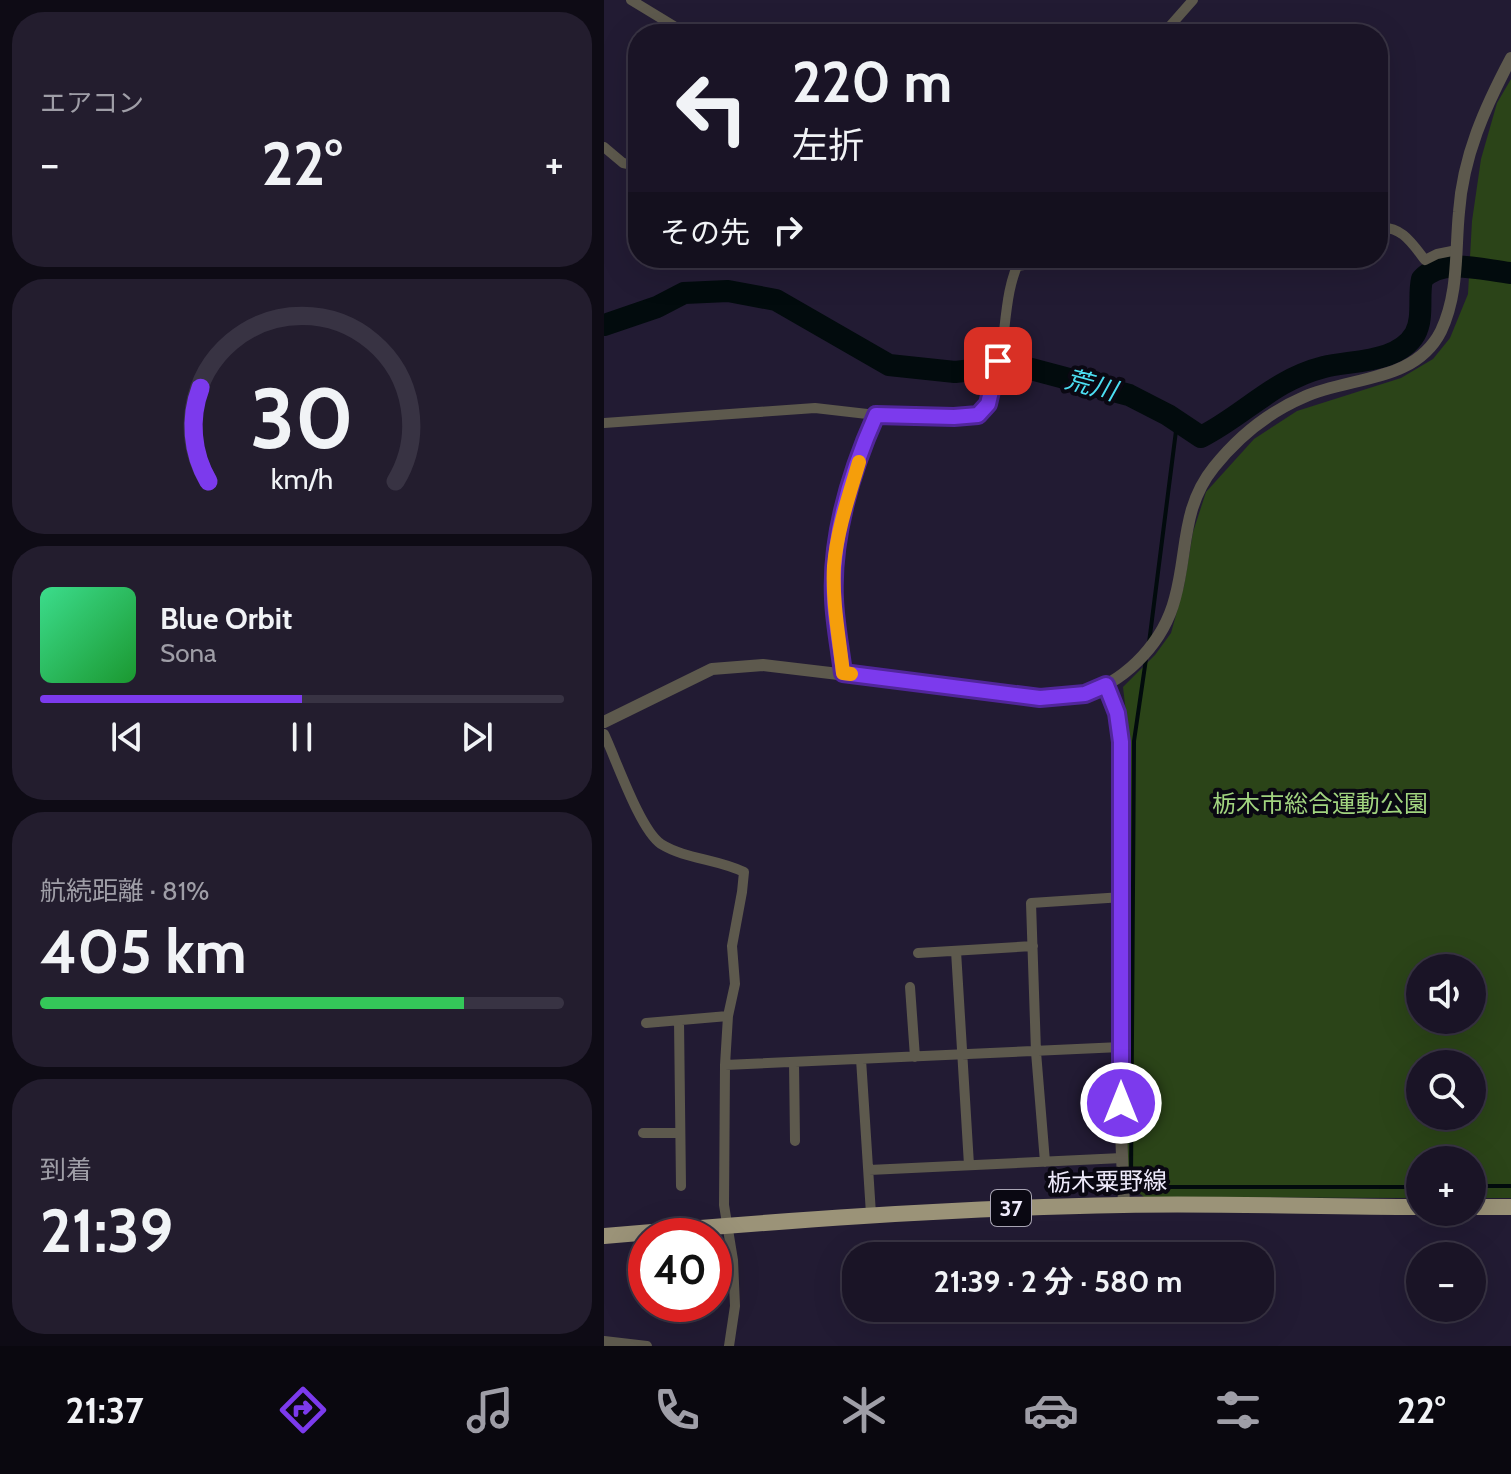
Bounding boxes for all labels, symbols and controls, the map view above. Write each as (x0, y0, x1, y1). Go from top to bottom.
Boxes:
text: 220 m (792, 48, 952, 116)
icon: left (660, 56, 764, 160)
text: エアコン (40, 87, 144, 119)
text: 左折 (792, 123, 864, 167)
text: 22° (262, 127, 342, 200)
text: − (40, 137, 59, 190)
text: + (545, 137, 564, 190)
icon: right (766, 208, 810, 252)
text: その先 (660, 214, 750, 251)
pin (964, 327, 1032, 395)
icon: arrive (976, 339, 1020, 383)
water label: 荒川 (1062, 363, 1123, 408)
text: 30 (250, 368, 354, 469)
text: km/h (271, 461, 333, 496)
text: Blue Orbit (160, 600, 292, 637)
text: Sona (160, 637, 217, 669)
icon: previous (105, 715, 149, 759)
icon: pause (280, 715, 324, 759)
icon: next (455, 715, 499, 759)
park label: 栃木市総合運動公園 (1212, 789, 1428, 818)
text: 航続距離 · 81% (40, 875, 210, 907)
text: 405 km (40, 915, 247, 988)
map controls (1406, 954, 1486, 1322)
button: sound (1406, 954, 1486, 1034)
button: search (1406, 1050, 1486, 1130)
position arrow (1079, 1061, 1163, 1145)
button: + (1406, 1146, 1486, 1226)
text: 到着 (40, 1154, 92, 1186)
street label: 栃木粟野線 (1047, 1166, 1167, 1197)
road number: 37 (991, 1190, 1031, 1226)
text: 21:39 (40, 1194, 173, 1267)
speed limit sign: 40 (628, 1218, 732, 1322)
button: − (1406, 1242, 1486, 1322)
text: 21:39 · 2 分 · 580 m (934, 1263, 1182, 1300)
icon: directions (275, 1382, 331, 1438)
icon: music (462, 1382, 518, 1438)
icon: phone (649, 1382, 705, 1438)
icon: climate (836, 1382, 892, 1438)
icon: car (1023, 1382, 1079, 1438)
icon: filters (1210, 1382, 1266, 1438)
text: 21:37 (66, 1388, 144, 1432)
text: 22° (1397, 1388, 1445, 1432)

